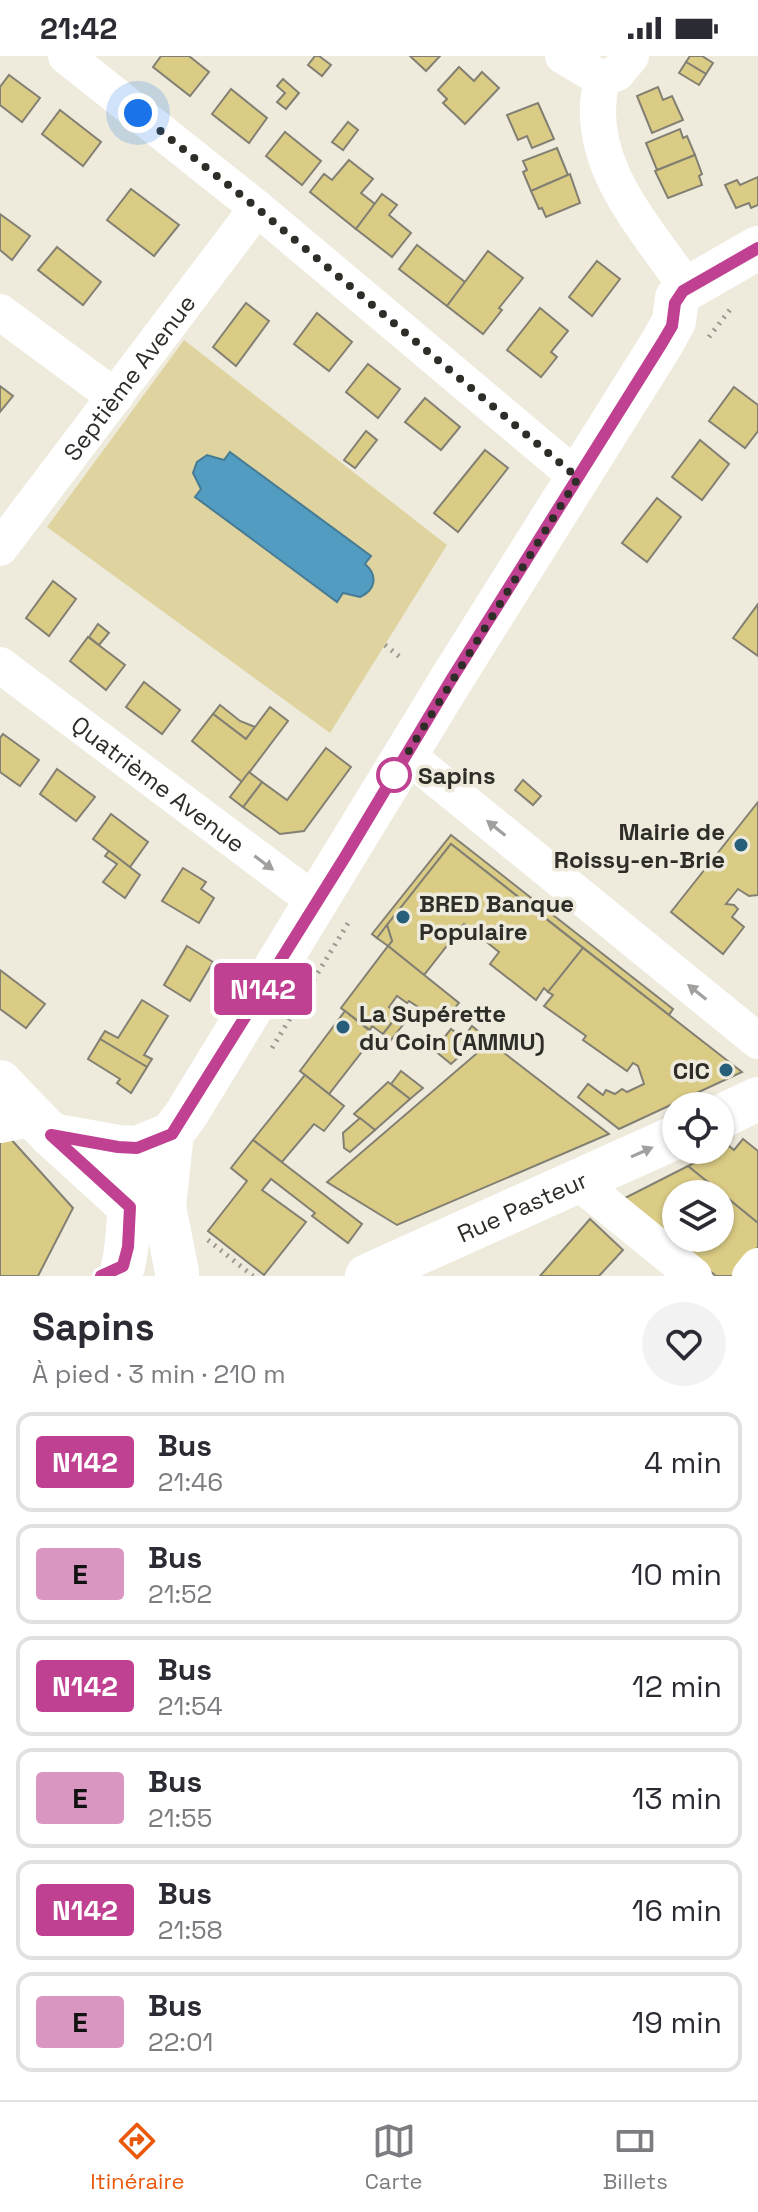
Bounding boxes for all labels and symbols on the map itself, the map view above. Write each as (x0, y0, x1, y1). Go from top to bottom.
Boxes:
your location (118, 93, 158, 133)
street label: Septième Avenue (56, 288, 202, 467)
street label: Quatrième Avenue (65, 709, 252, 859)
marker: Sapins (377, 758, 411, 792)
place label: Sapins (418, 760, 495, 791)
place label: Mairie de Roissy-en-Brie (554, 816, 725, 875)
one-way arrow (486, 820, 506, 837)
marker: Mairie de Roissy-en-Brie (732, 836, 750, 854)
one-way arrow (253, 855, 274, 871)
place label: BRED Banque Populaire (419, 888, 574, 947)
marker: BRED Banque Populaire (394, 908, 412, 926)
line badge: N142 (207, 963, 319, 1015)
one-way arrow (688, 984, 708, 1001)
place label: La Supérette du Coin (AMMU) (359, 998, 545, 1057)
marker: La Supérette du Coin (AMMU) (334, 1018, 352, 1036)
place label: CIC (673, 1055, 710, 1086)
marker: CIC (717, 1061, 735, 1079)
one-way arrow (631, 1145, 654, 1158)
street label: Rue Pasteur (452, 1164, 592, 1249)

